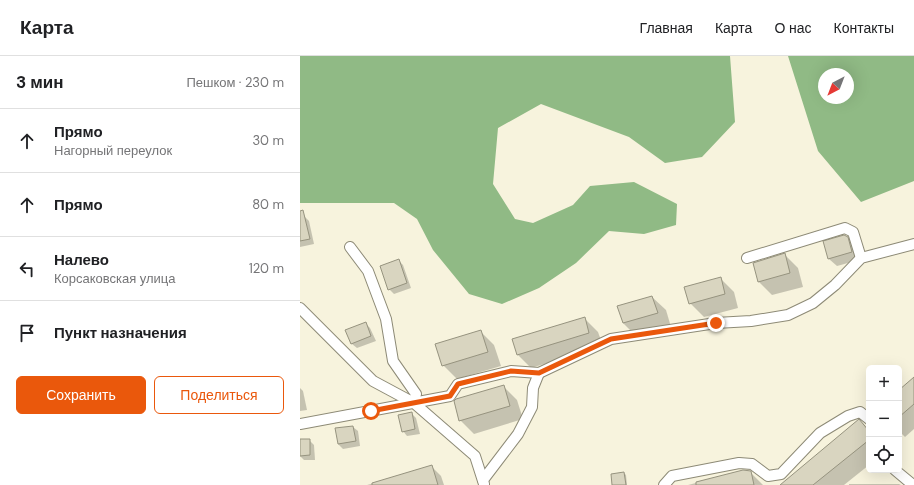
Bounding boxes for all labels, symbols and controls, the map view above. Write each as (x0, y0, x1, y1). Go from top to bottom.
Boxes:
text: Карта (20, 15, 74, 40)
text: Главная (640, 19, 693, 37)
text: Карта (715, 19, 752, 37)
text: О нас (774, 19, 812, 37)
text: Контакты (834, 19, 894, 37)
north arrow (818, 68, 854, 104)
text: 3 мин (16, 71, 64, 93)
text: Пешком · 230 m (186, 74, 284, 91)
text: Прямо (54, 122, 103, 142)
icon: ahead (16, 130, 38, 152)
text: 30 m (252, 132, 284, 149)
text: Нагорный переулок (54, 142, 172, 159)
icon: ahead (16, 194, 38, 216)
text: Прямо (54, 195, 103, 215)
text: 80 m (252, 196, 284, 213)
text: Налево (54, 250, 109, 270)
icon: left (16, 258, 38, 280)
text: 120 m (249, 260, 284, 277)
text: Корсаковская улица (54, 270, 176, 287)
route end (707, 314, 725, 332)
icon: arrive (16, 322, 38, 344)
text: Пункт назначения (54, 323, 187, 343)
map controls (866, 365, 902, 473)
button: + (866, 365, 902, 401)
button: Сохранить (16, 376, 146, 414)
button: Поделиться (154, 376, 284, 414)
button: − (866, 401, 902, 437)
route start (362, 402, 380, 420)
button: locate (866, 437, 902, 473)

